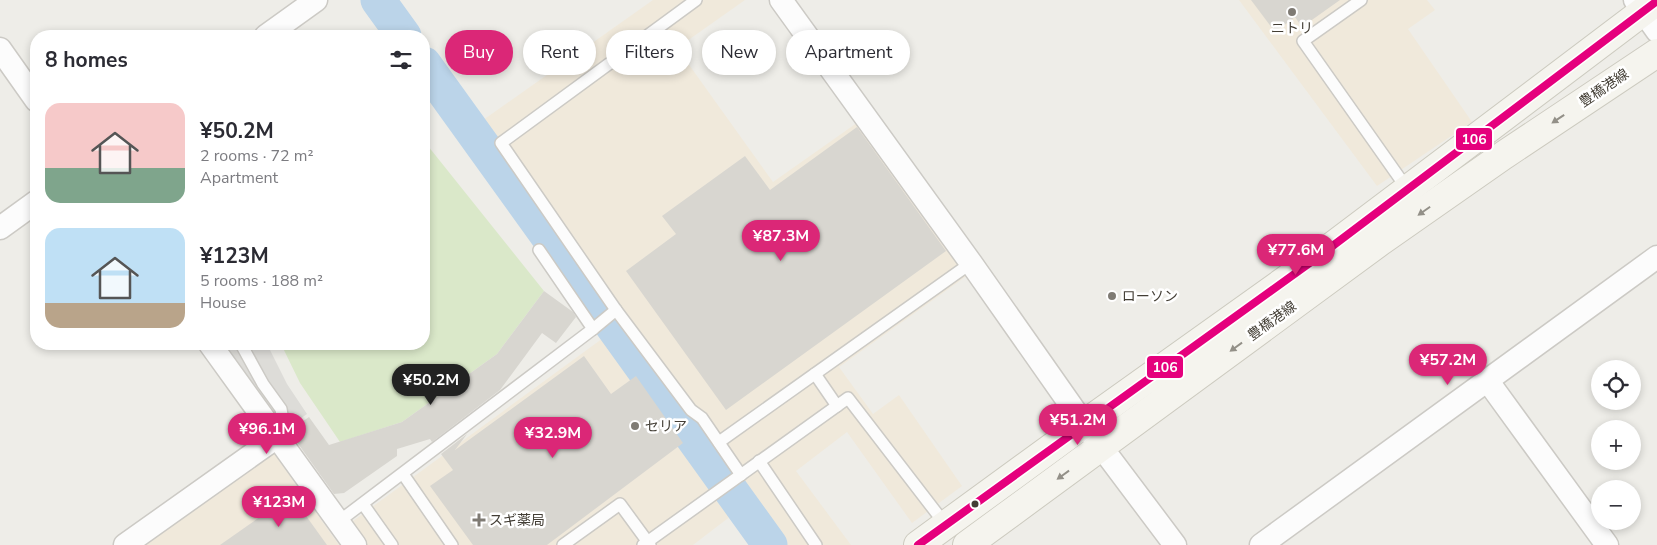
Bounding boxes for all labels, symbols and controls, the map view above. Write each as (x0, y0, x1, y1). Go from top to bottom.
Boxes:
marker: ニトリ (1286, 6, 1298, 18)
place label: ニトリ (1271, 19, 1313, 38)
chip: Buy (445, 30, 513, 75)
chip: Rent (523, 30, 596, 75)
chip: Filters (606, 30, 692, 75)
chip: New (702, 30, 776, 75)
chip: Apartment (786, 30, 910, 75)
text: 8 homes (45, 46, 128, 74)
icon: filters (387, 46, 415, 74)
street label: 豊橋港線 (1575, 64, 1633, 112)
one-way arrow (1552, 114, 1565, 124)
text: ¥50.2M (200, 117, 274, 145)
icon: home (85, 123, 145, 183)
line badge: 106 (1455, 127, 1493, 151)
text: 106 (1461, 130, 1487, 149)
text: 2 rooms · 72 m² (200, 145, 313, 167)
text: Apartment (200, 167, 278, 189)
one-way arrow (1417, 206, 1431, 216)
pin: ¥87.3M (740, 220, 822, 262)
text: ¥87.3M (753, 225, 809, 247)
pin: ¥77.6M (1255, 234, 1337, 276)
text: ¥77.6M (1268, 239, 1324, 261)
text: ¥123M (200, 242, 269, 270)
icon: home (85, 248, 145, 308)
text: 5 rooms · 188 m² (200, 270, 323, 292)
place label: ローソン (1122, 287, 1178, 306)
marker: ローソン (1106, 290, 1118, 302)
text: House (200, 292, 246, 314)
street label: 豊橋港線 (1244, 297, 1300, 345)
one-way arrow (1229, 342, 1243, 352)
pin: ¥57.2M (1407, 344, 1489, 386)
text: ¥57.2M (1420, 349, 1476, 371)
line badge: 106 (1146, 355, 1184, 379)
text: 106 (1152, 358, 1178, 377)
map controls (1591, 360, 1641, 530)
button: locate (1591, 360, 1641, 410)
pin: ¥50.2M (390, 364, 472, 406)
text: ¥50.2M (403, 369, 459, 391)
pin: ¥51.2M (1037, 404, 1119, 446)
text: ¥51.2M (1050, 409, 1106, 431)
pin: ¥96.1M (226, 412, 308, 455)
pin: ¥32.9M (512, 416, 594, 459)
place label: セリア (645, 417, 687, 436)
text: ¥96.1M (239, 418, 295, 440)
marker: セリア (629, 420, 641, 432)
button: + (1591, 420, 1641, 470)
text: ¥32.9M (525, 422, 581, 444)
one-way arrow (1057, 469, 1070, 480)
button: − (1591, 480, 1641, 530)
pin: ¥123M (244, 486, 314, 528)
text: ¥123M (253, 491, 305, 513)
unlabelled marker (970, 499, 980, 509)
place label: スギ薬局 (489, 511, 545, 530)
marker: スギ薬局 (473, 514, 485, 526)

